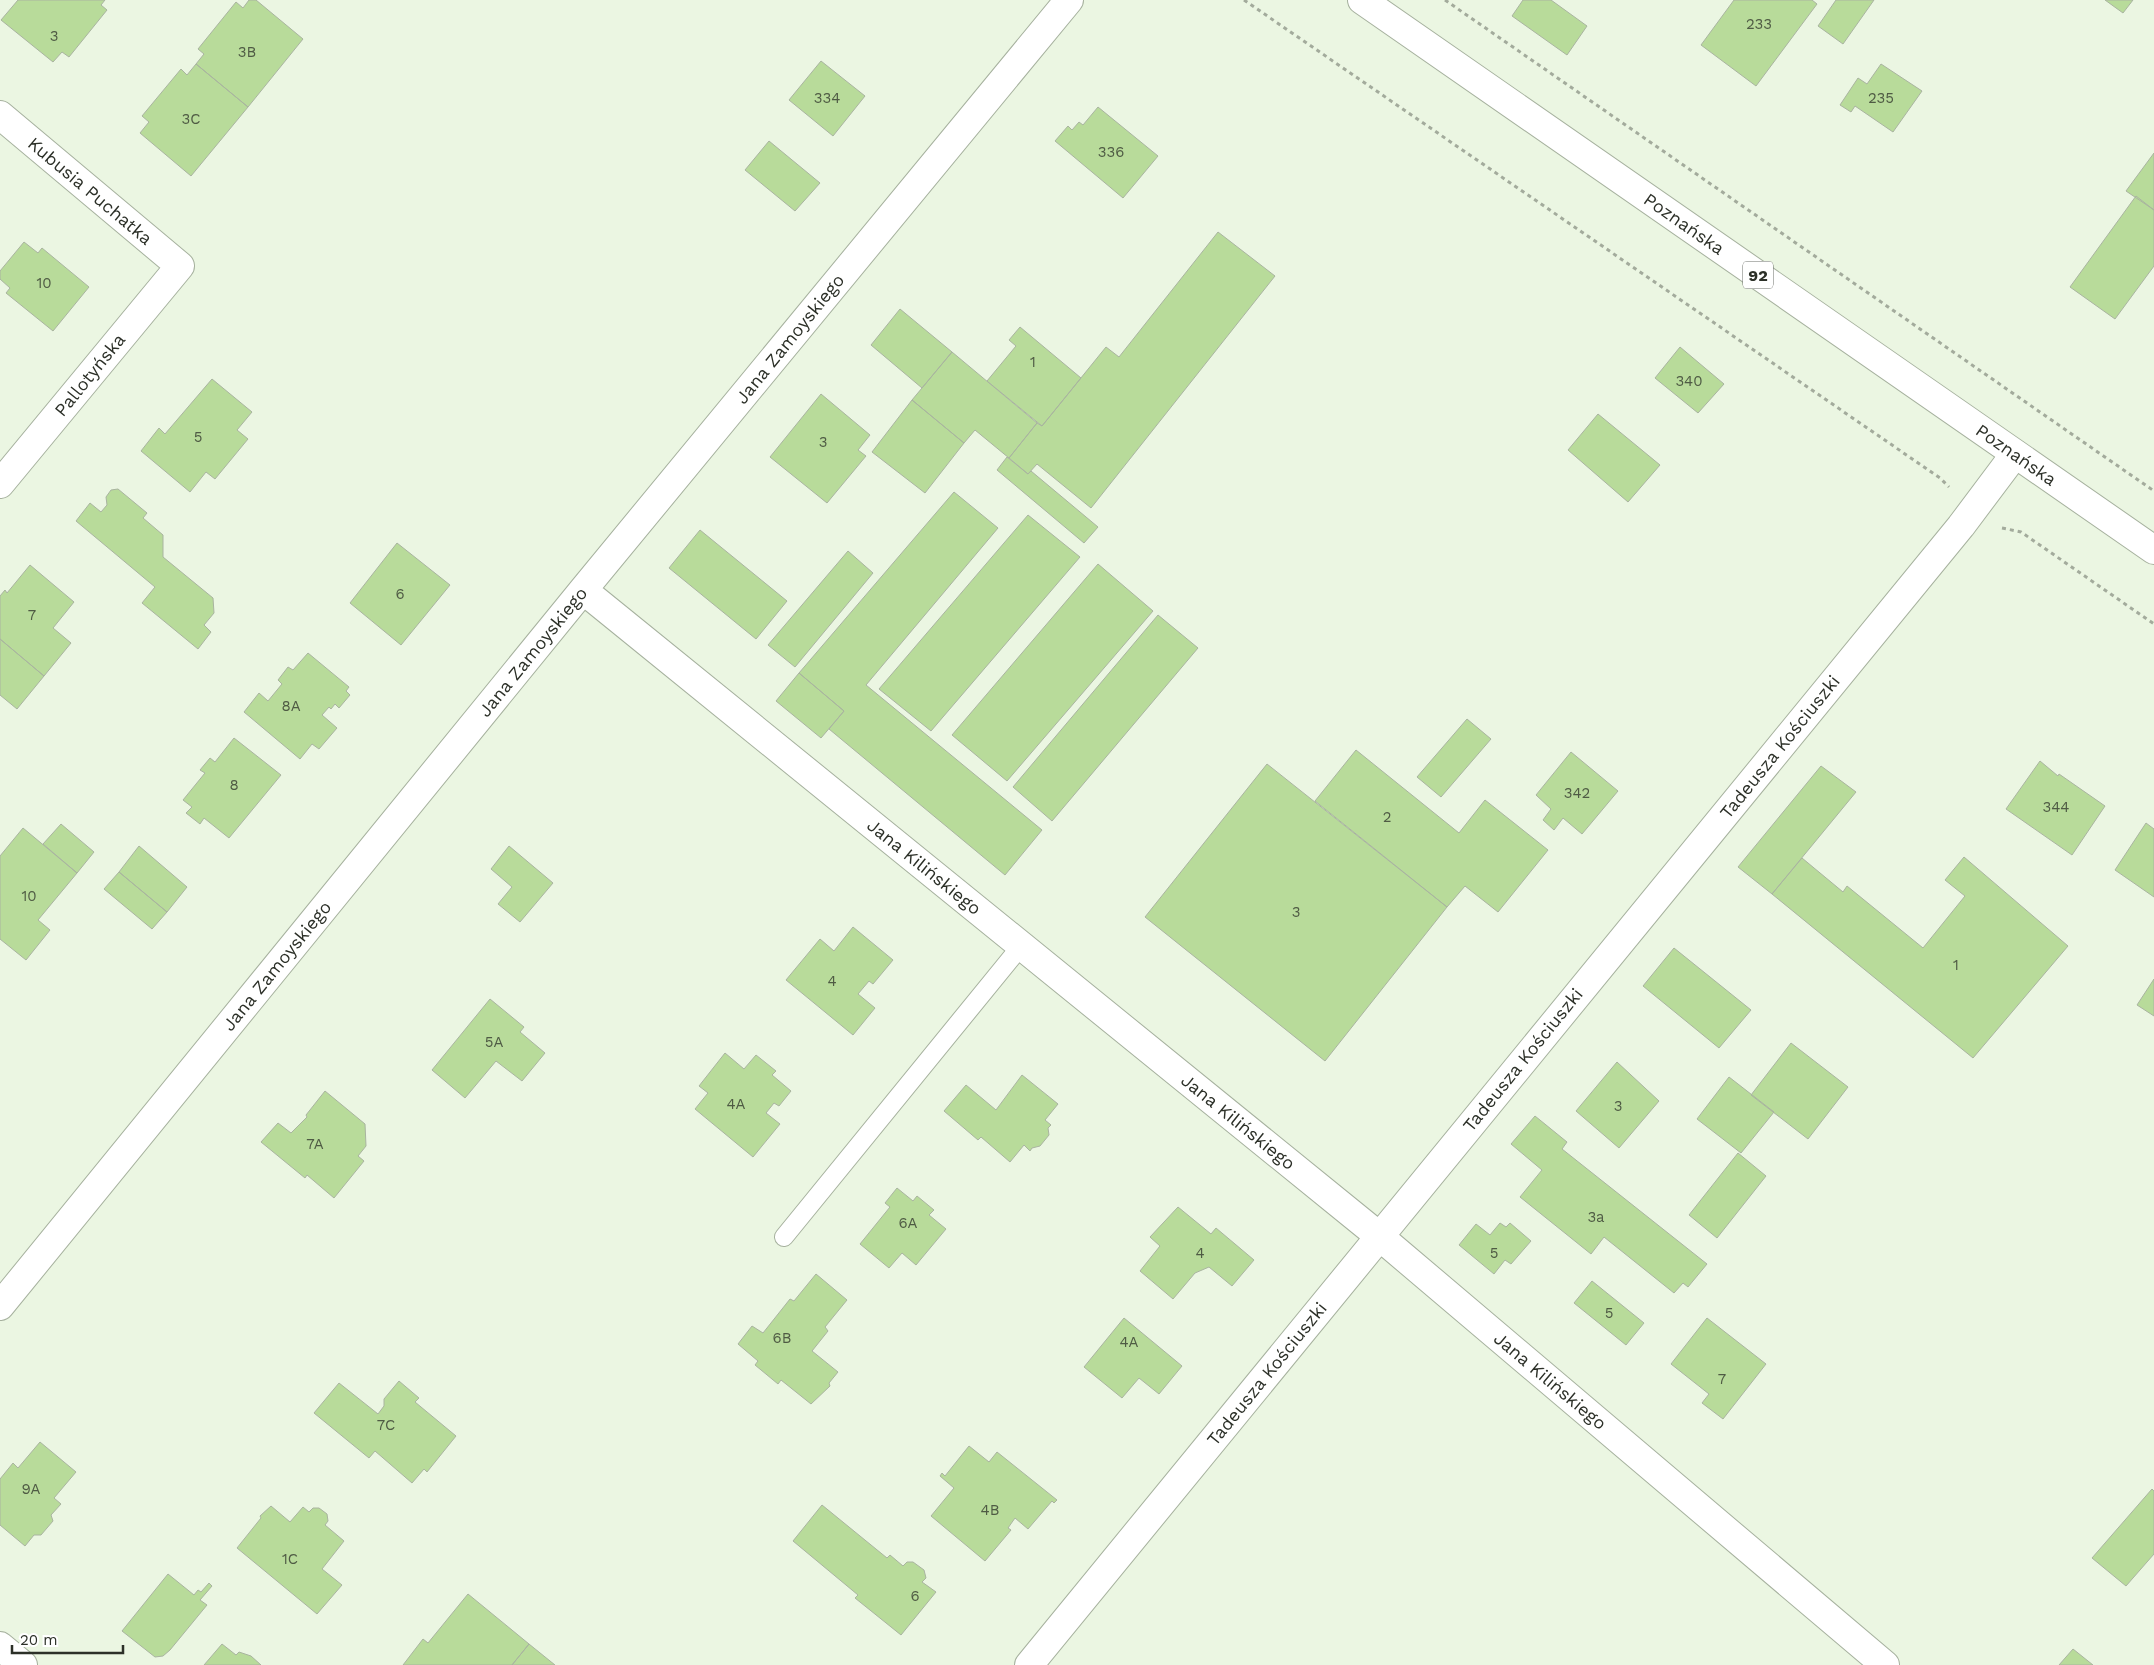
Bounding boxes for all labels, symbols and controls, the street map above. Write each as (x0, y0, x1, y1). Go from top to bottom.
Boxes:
house number: 233 (1746, 15, 1772, 33)
house number: 3 (50, 27, 58, 45)
house number: 3B (238, 43, 256, 61)
house number: 334 (814, 89, 840, 107)
house number: 235 (1868, 89, 1894, 107)
house number: 3C (181, 110, 201, 128)
street label: Kubusia Puchatka (24, 132, 157, 249)
house number: 336 (1098, 143, 1124, 161)
street label: Poznańska (1640, 188, 1729, 259)
road number: 92 (1743, 262, 1773, 288)
street label: Jana Zamoyskiego (731, 270, 848, 408)
house number: 10 (36, 274, 52, 292)
street label: Pallotyńska (50, 329, 129, 420)
house number: 1 (1030, 353, 1036, 371)
house number: 340 (1675, 372, 1703, 390)
street label: Poznańska (1972, 419, 2061, 490)
house number: 5 (194, 428, 202, 446)
house number: 3 (819, 433, 827, 451)
street label: Jana Zamoyskiego (474, 583, 591, 721)
house number: 6 (395, 585, 405, 603)
house number: 7 (28, 606, 36, 624)
street label: Tadeusza Kościuszki (1715, 671, 1844, 823)
house number: 8A (281, 697, 301, 715)
house number: 8 (229, 776, 239, 794)
house number: 342 (1564, 784, 1590, 802)
house number: 344 (2042, 798, 2070, 816)
house number: 2 (1383, 808, 1391, 826)
street label: Jana Kilińskiego (863, 814, 985, 919)
house number: 10 (21, 887, 37, 905)
street label: Jana Zamoyskiego (218, 897, 335, 1035)
house number: 3 (1292, 903, 1300, 921)
house number: 1 (1953, 956, 1959, 974)
house number: 4 (827, 972, 837, 990)
street label: Tadeusza Kościuszki (1458, 984, 1587, 1136)
house number: 5A (485, 1033, 503, 1051)
street label: Jana Kilińskiego (1177, 1069, 1299, 1174)
house number: 4A (726, 1095, 746, 1113)
house number: 3 (1614, 1097, 1622, 1115)
house number: 7A (306, 1135, 324, 1153)
house number: 3a (1587, 1208, 1605, 1226)
house number: 6A (898, 1214, 918, 1232)
house number: 4 (1195, 1244, 1205, 1262)
house number: 5 (1490, 1244, 1498, 1262)
street label: Tadeusza Kościuszki (1202, 1298, 1331, 1450)
house number: 5 (1605, 1304, 1613, 1322)
street label: Jana Kilińskiego (1490, 1327, 1611, 1434)
house number: 6B (773, 1329, 791, 1347)
house number: 4A (1119, 1333, 1139, 1351)
house number: 7 (1718, 1370, 1726, 1388)
house number: 7C (377, 1416, 395, 1434)
house number: 9A (21, 1480, 41, 1498)
house number: 4B (981, 1501, 999, 1519)
house number: 1C (282, 1550, 298, 1568)
house number: 6 (910, 1587, 920, 1605)
scale bar (12, 1622, 124, 1654)
text: 20 m (20, 1631, 58, 1649)

